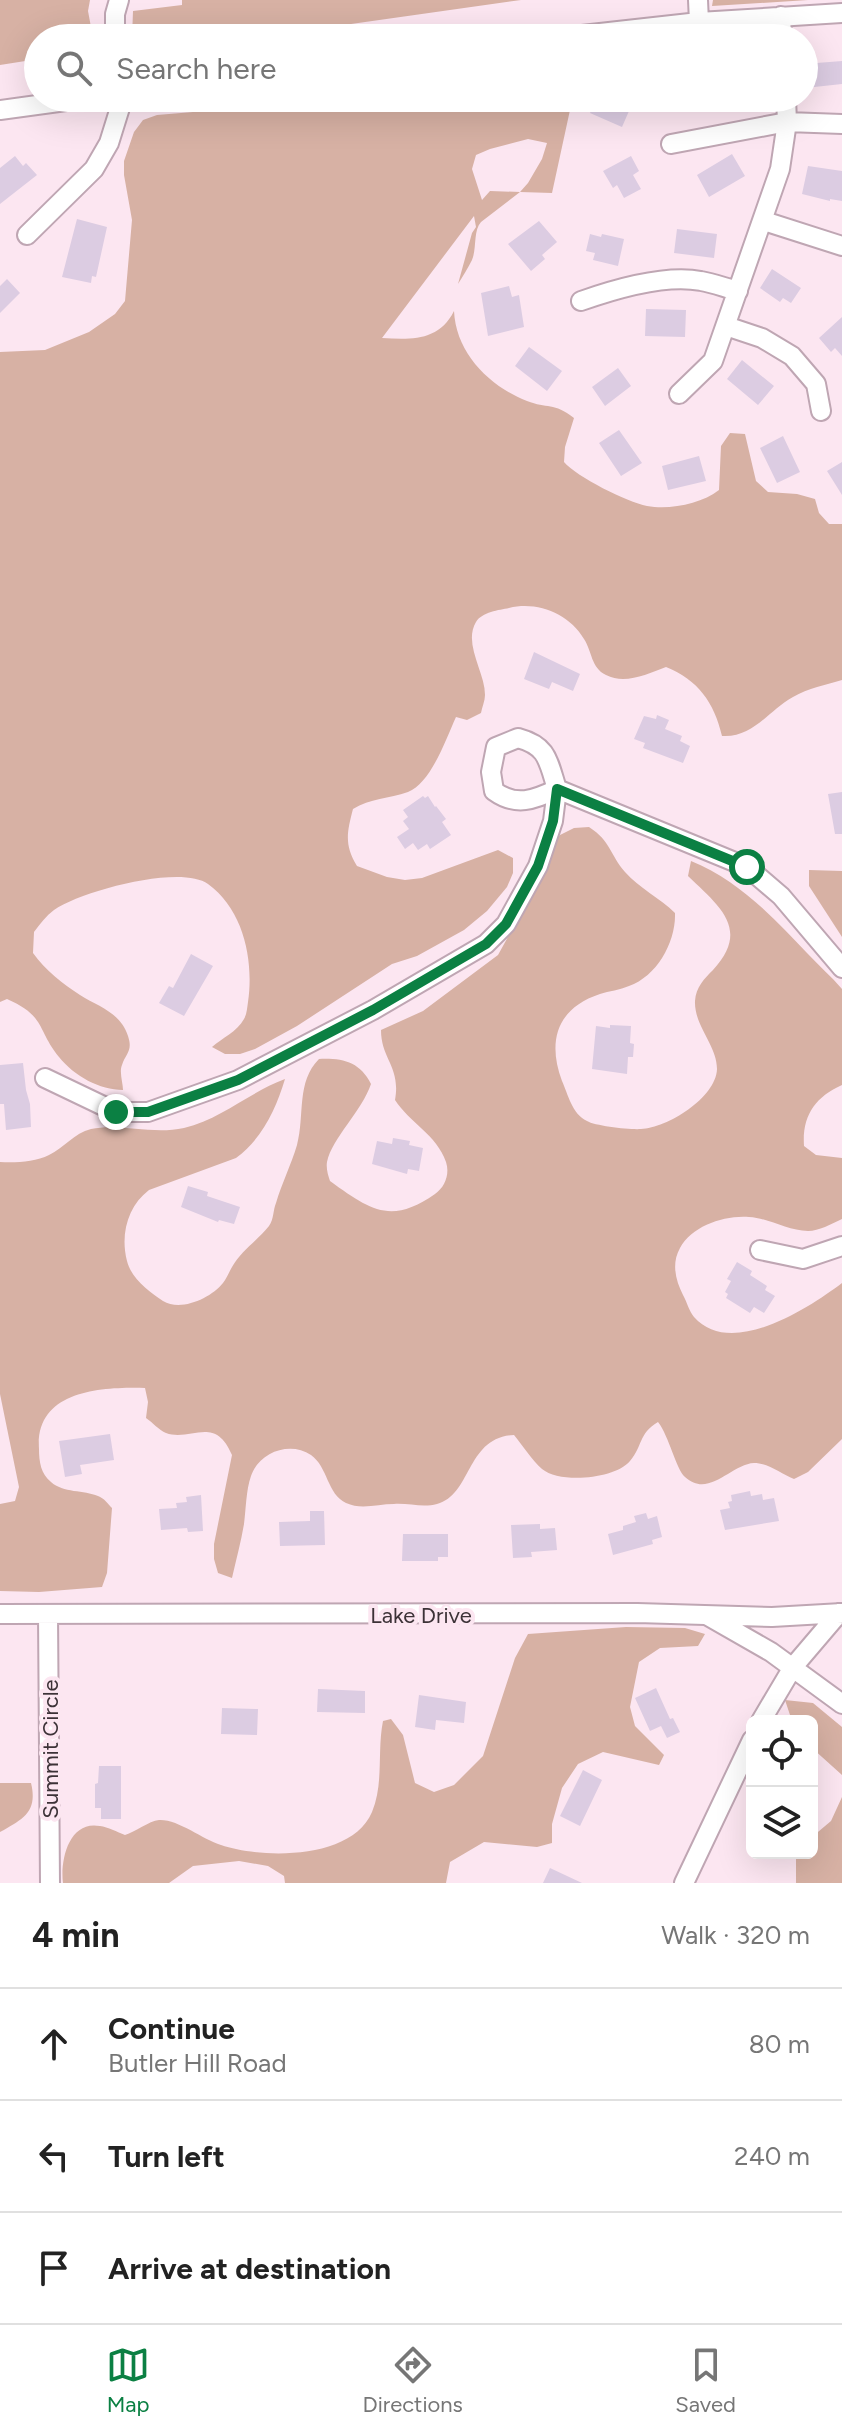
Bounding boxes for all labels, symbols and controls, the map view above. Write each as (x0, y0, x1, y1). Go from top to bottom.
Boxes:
search box (24, 24, 818, 112)
icon: search (52, 46, 96, 90)
text: Search here (116, 50, 276, 87)
route start (729, 849, 765, 885)
route end (98, 1094, 134, 1130)
street label: Lake Drive (370, 1602, 472, 1629)
street label: Summit Circle (37, 1679, 64, 1819)
map controls (746, 1715, 818, 1859)
button: locate (746, 1715, 818, 1787)
button: layers (746, 1787, 818, 1859)
text: 4 min (32, 1915, 119, 1956)
text: Walk · 320 m (661, 1919, 810, 1951)
text: Continue (108, 2010, 235, 2047)
icon: ahead (32, 2022, 76, 2066)
text: 80 m (749, 2028, 810, 2060)
text: Butler Hill Road (108, 2047, 287, 2079)
icon: left (32, 2134, 76, 2178)
text: Turn left (108, 2138, 225, 2175)
text: 240 m (734, 2140, 810, 2172)
icon: arrive (32, 2246, 76, 2290)
text: Arrive at destination (108, 2250, 391, 2287)
tab: Map (106, 2343, 150, 2418)
tab: Directions (363, 2343, 463, 2418)
tab: Saved (675, 2343, 736, 2418)

